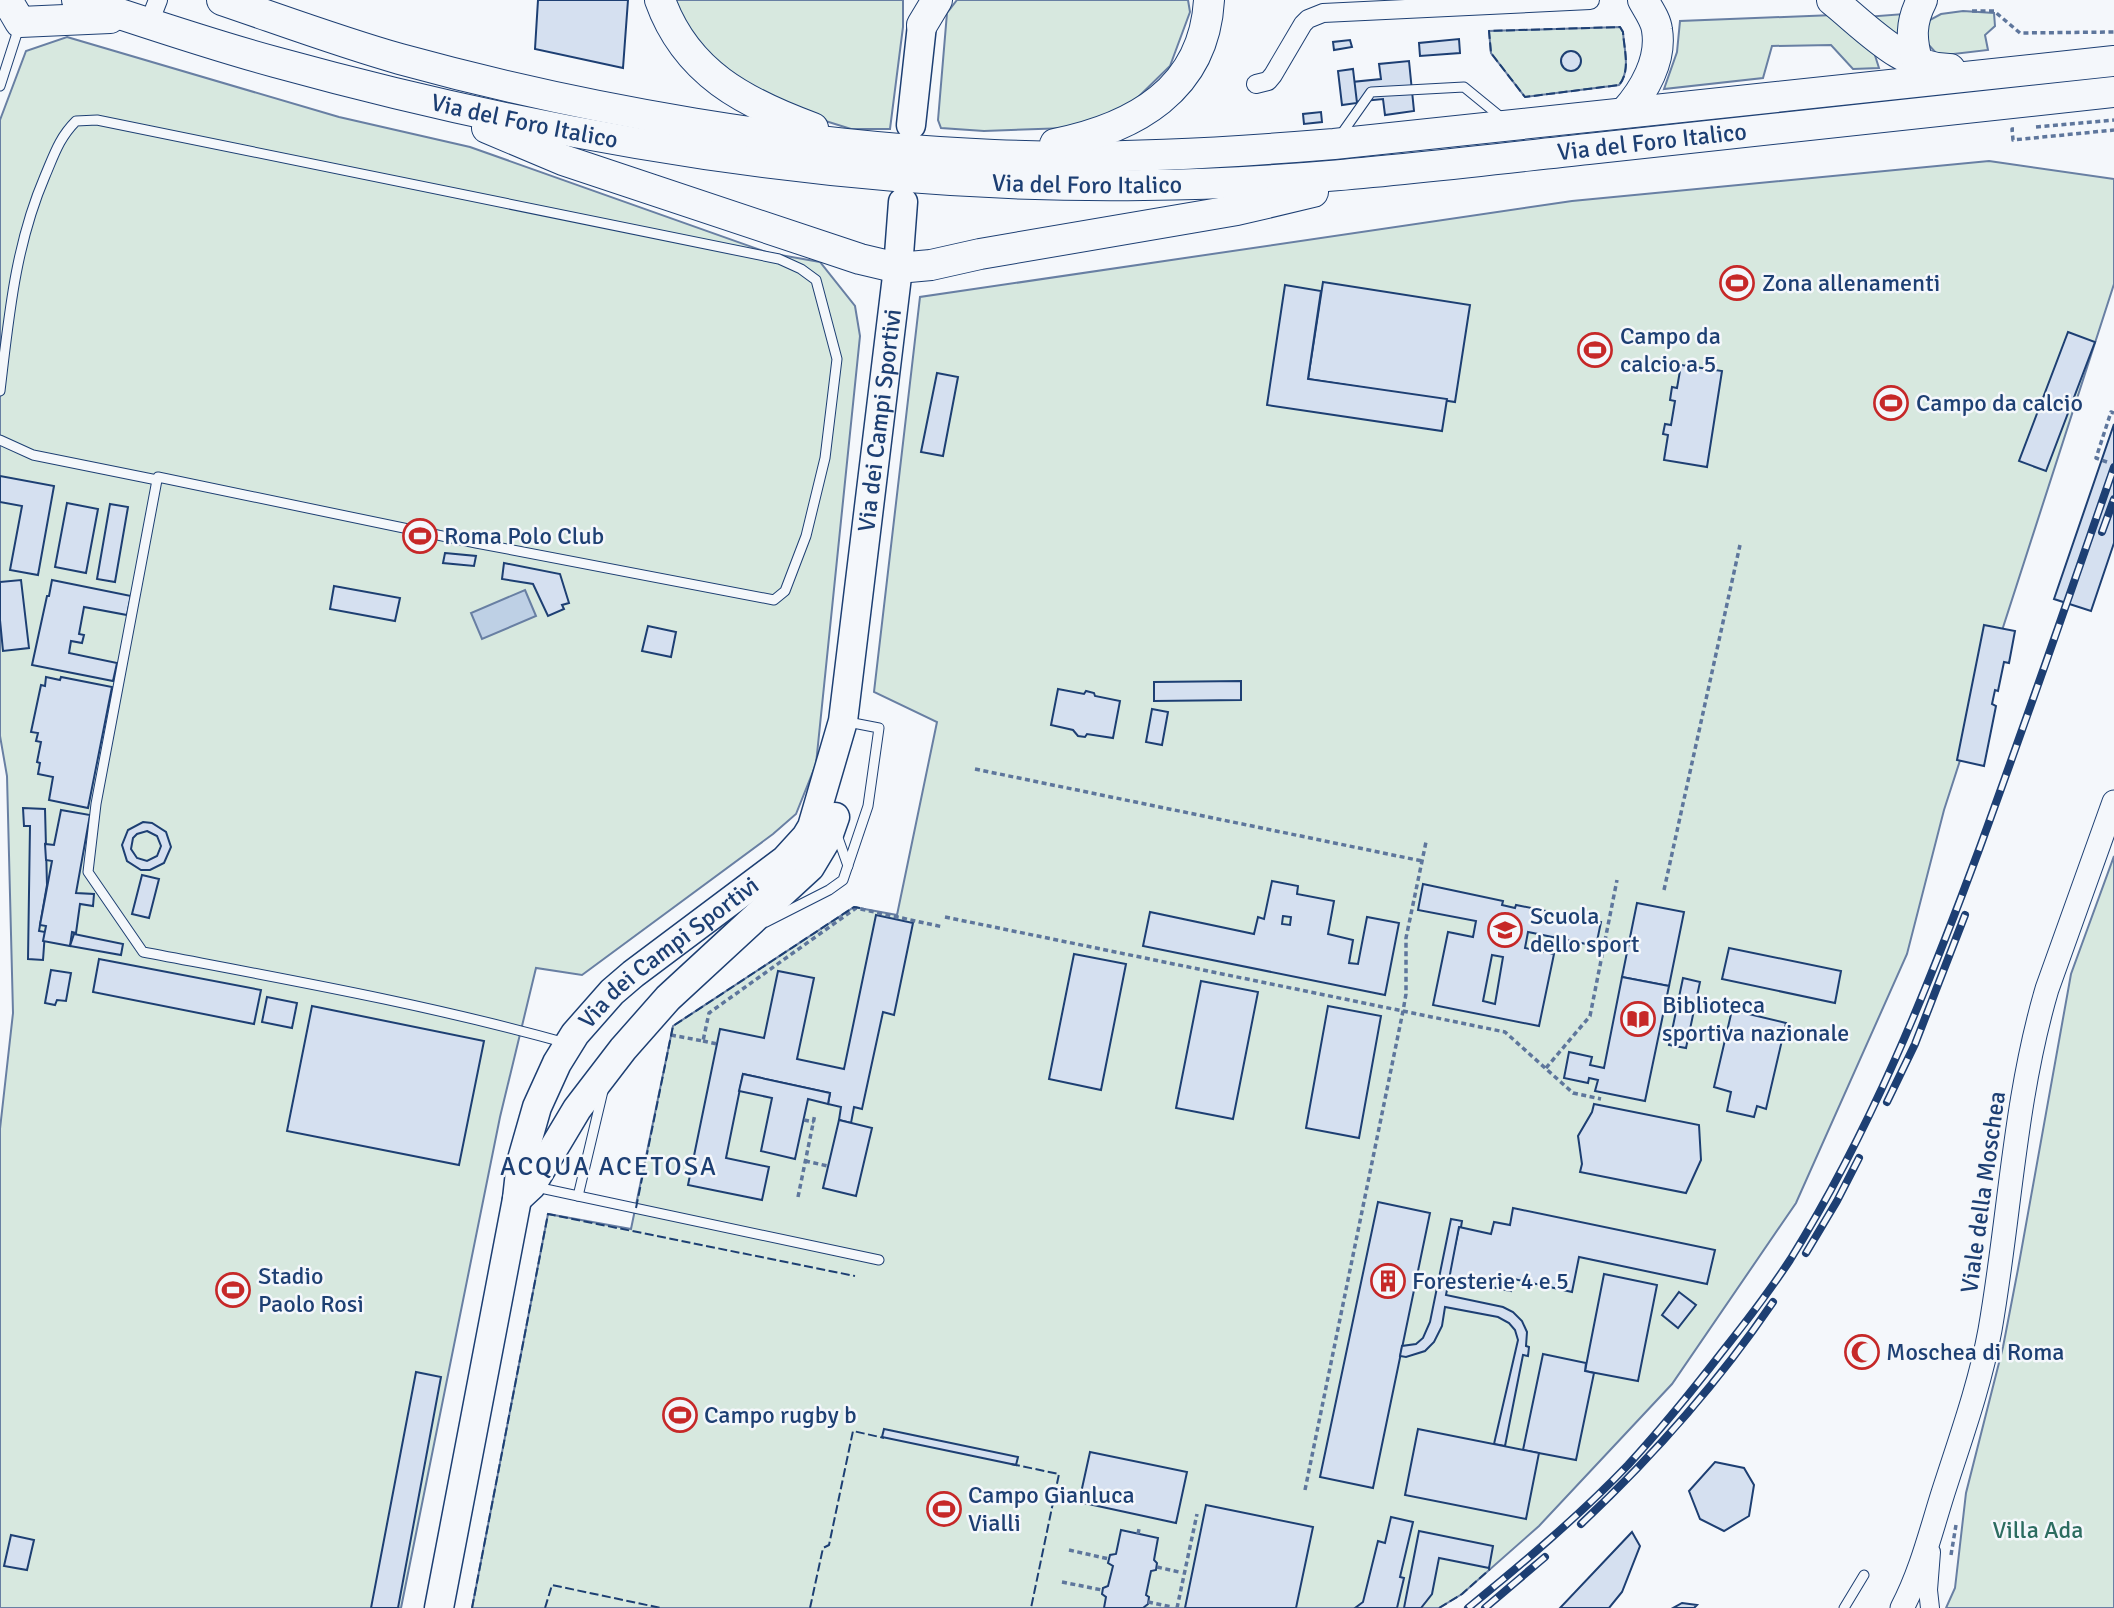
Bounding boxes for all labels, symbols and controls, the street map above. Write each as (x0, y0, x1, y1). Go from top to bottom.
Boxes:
street label: Via del Foro Italico (428, 87, 620, 155)
street label: Via del Foro Italico (1556, 116, 1748, 167)
street label: Via del Foro Italico (991, 167, 1182, 200)
sports icon: Zona allenamenti (1718, 264, 1756, 302)
place label: Zona allenamenti (1762, 268, 1940, 298)
street label: Via dei Campi Sportivi (851, 307, 908, 534)
place label: Campo da calcio a 5 (1620, 321, 1721, 379)
sports icon: Campo da calcio a 5 (1576, 331, 1614, 369)
sports icon: Campo da calcio (1872, 384, 1910, 422)
place label: Campo da calcio (1916, 388, 2083, 418)
sports icon: Roma Polo Club (401, 517, 439, 555)
place label: Roma Polo Club (444, 521, 604, 551)
street label: Via dei Campi Sportivi (572, 870, 765, 1035)
place label: Scuola dello sport (1530, 901, 1640, 959)
school or university icon: Scuola dello sport (1486, 911, 1524, 949)
place label: Biblioteca sportiva nazionale (1662, 990, 1849, 1048)
library icon: Biblioteca sportiva nazionale (1619, 1000, 1657, 1038)
street label: Viale della Moschea (1954, 1089, 2012, 1295)
district label: ACQUA ACETOSA (500, 1151, 718, 1183)
place label: Stadio Paolo Rosi (258, 1261, 364, 1319)
building icon: Foresterie 4 e 5 (1369, 1262, 1407, 1300)
place label: Foresterie 4 e 5 (1412, 1266, 1569, 1296)
sports icon: Stadio Paolo Rosi (214, 1271, 252, 1309)
mosque icon: Moschea di Roma (1843, 1333, 1881, 1371)
place label: Moschea di Roma (1886, 1337, 2065, 1367)
sports icon: Campo rugby b (661, 1396, 699, 1434)
place label: Campo rugby b (704, 1400, 857, 1430)
place label: Campo Gianluca Vialli (968, 1480, 1135, 1538)
sports icon: Campo Gianluca Vialli (925, 1490, 963, 1528)
park label: Villa Ada (1992, 1515, 2084, 1545)

